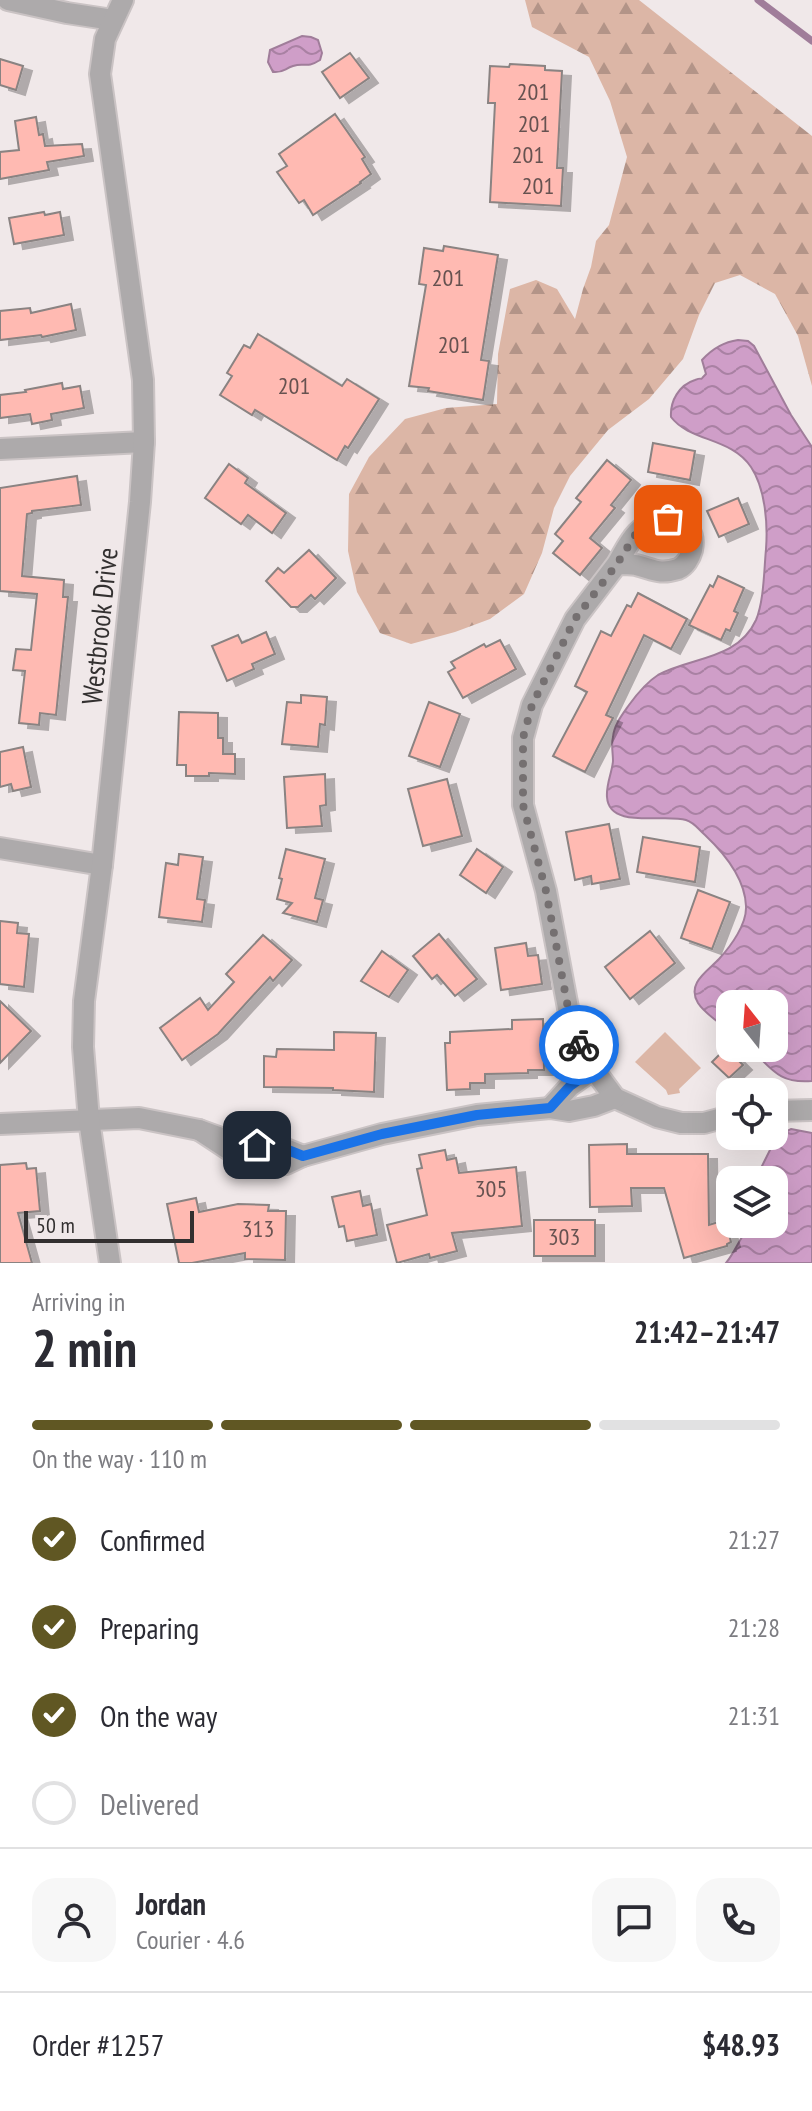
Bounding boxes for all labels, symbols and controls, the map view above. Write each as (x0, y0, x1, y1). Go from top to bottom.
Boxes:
house number: 201 (517, 76, 549, 107)
house number: 201 (518, 108, 550, 139)
house number: 201 (512, 139, 544, 170)
house number: 201 (522, 170, 554, 201)
house number: 201 (432, 262, 464, 293)
house number: 201 (438, 329, 470, 360)
house number: 201 (278, 370, 310, 401)
pin (634, 485, 702, 553)
icon: bag (646, 497, 690, 541)
street label: Westbrook Drive (72, 546, 126, 706)
north arrow (716, 990, 788, 1062)
map controls (716, 990, 788, 1238)
courier (539, 1005, 619, 1085)
icon: bike (557, 1023, 601, 1067)
button: locate (716, 1078, 788, 1150)
pin (223, 1111, 291, 1179)
icon: home (235, 1123, 279, 1167)
button: layers (716, 1166, 788, 1238)
house number: 305 (475, 1173, 507, 1204)
scale bar (24, 1207, 194, 1243)
text: 50 m (36, 1211, 75, 1239)
house number: 313 (242, 1213, 274, 1244)
house number: 303 (548, 1221, 580, 1252)
text: Arriving in (32, 1285, 125, 1318)
text: 21:42–21:47 (634, 1312, 780, 1351)
text: 2 min (32, 1314, 137, 1381)
text: On the way · 110 m (32, 1442, 207, 1475)
icon: check (32, 1517, 76, 1561)
text: Confirmed (100, 1520, 205, 1559)
text: 21:27 (728, 1523, 780, 1556)
icon: check (32, 1605, 76, 1649)
text: Preparing (100, 1608, 199, 1647)
text: 21:28 (728, 1611, 780, 1644)
icon: check (32, 1693, 76, 1737)
text: On the way (100, 1696, 217, 1735)
text: 21:31 (728, 1699, 780, 1732)
text: Delivered (100, 1784, 199, 1823)
button: person (32, 1878, 116, 1962)
button: chat (592, 1878, 676, 1962)
button: phone (696, 1878, 780, 1962)
text: Jordan (136, 1884, 206, 1923)
text: Courier · 4.6 (136, 1923, 245, 1956)
text: Order #1257 (32, 2025, 164, 2064)
text: $48.93 (702, 2025, 780, 2064)

